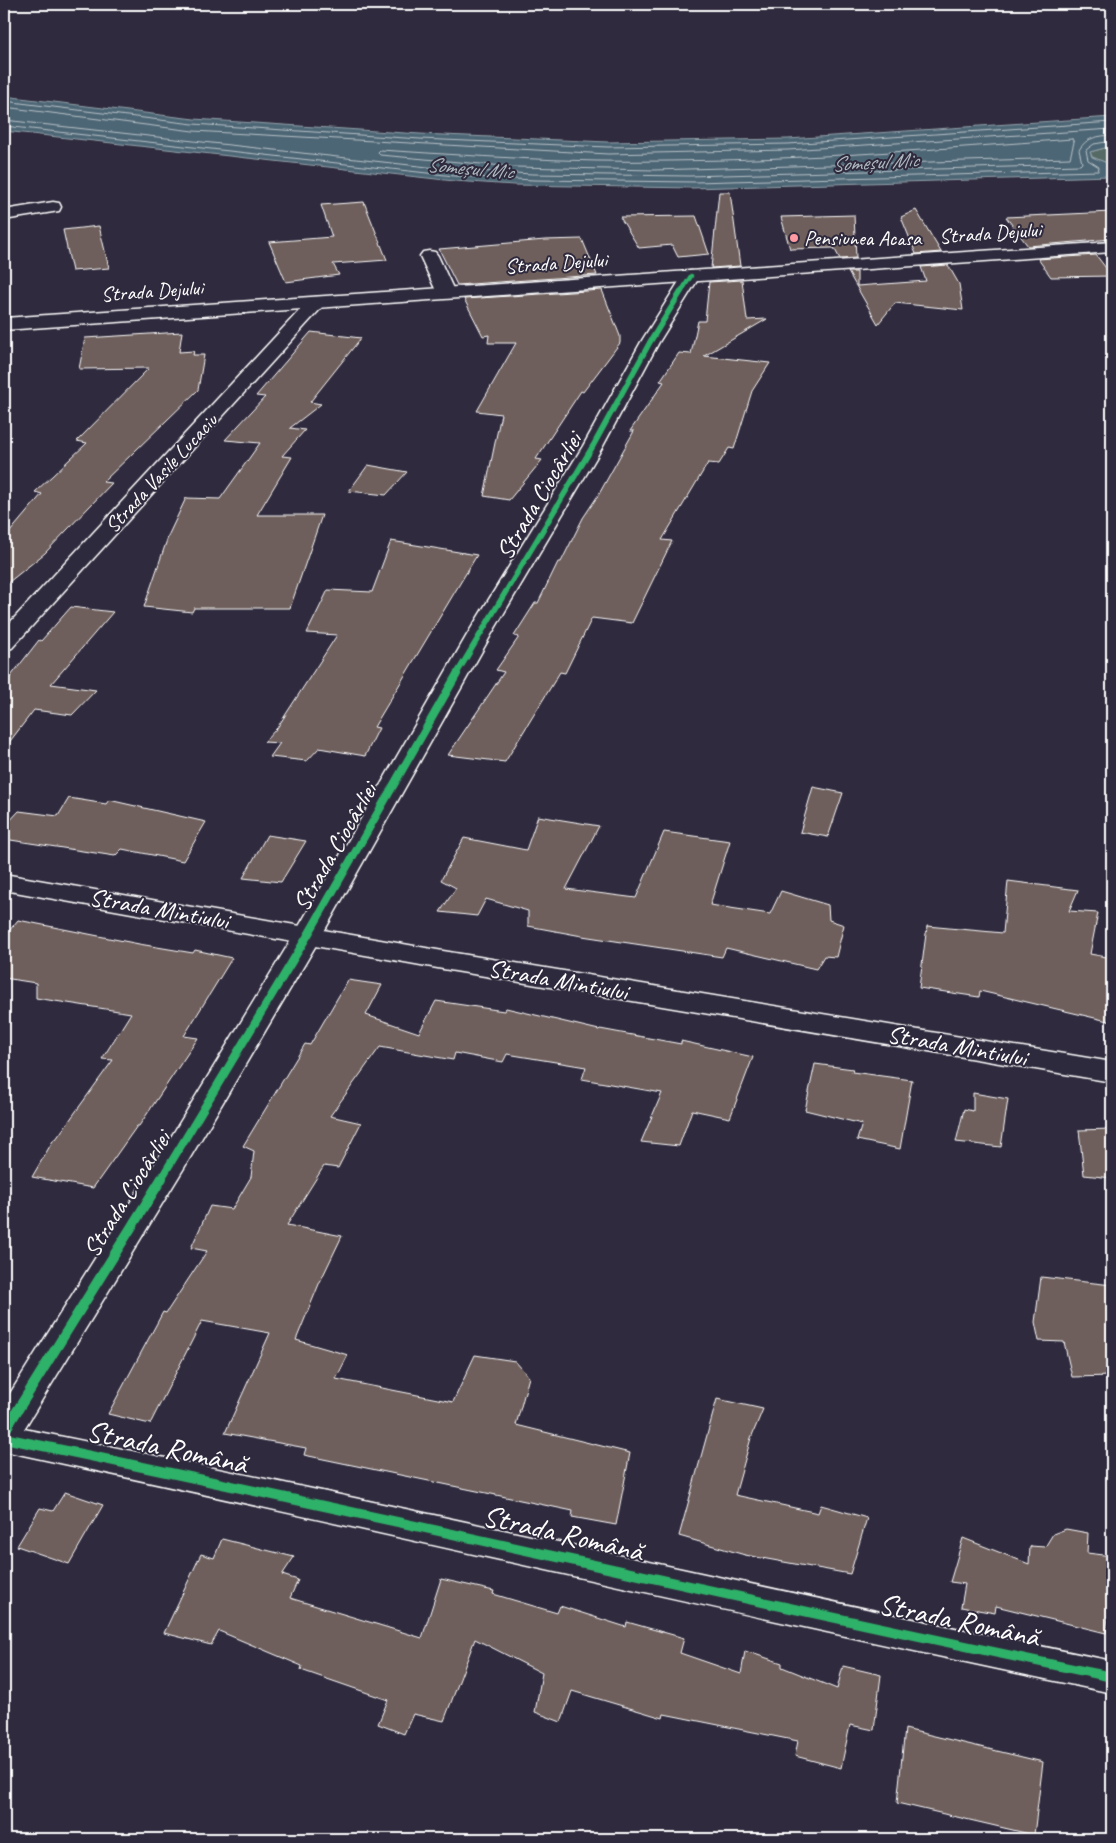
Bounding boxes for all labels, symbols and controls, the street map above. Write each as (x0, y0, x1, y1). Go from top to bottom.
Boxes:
water label: Someșul Mic (831, 147, 921, 177)
water label: Someșul Mic (426, 151, 517, 185)
street label: Strada Dejului (938, 216, 1045, 250)
place label: Pensiunea Acasa (804, 225, 923, 251)
marker: Pensiunea Acasa (788, 232, 800, 244)
street label: Strada Dejului (504, 246, 611, 280)
street label: Strada Dejului (100, 274, 207, 308)
street label: Strada Vasile Lucaciu (99, 407, 224, 538)
street label: Strada Ciocârliei (489, 424, 591, 565)
street label: Strada Ciocârliei (286, 774, 386, 917)
street label: Strada Mintiului (87, 881, 234, 938)
street label: Strada Mintiului (486, 952, 633, 1009)
street label: Strada Mintiului (885, 1018, 1032, 1075)
street label: Strada Ciocârliei (76, 1122, 180, 1263)
street label: Strada Română (83, 1411, 254, 1483)
street label: Strada Română (479, 1496, 650, 1570)
street label: Strada Română (875, 1584, 1046, 1656)

